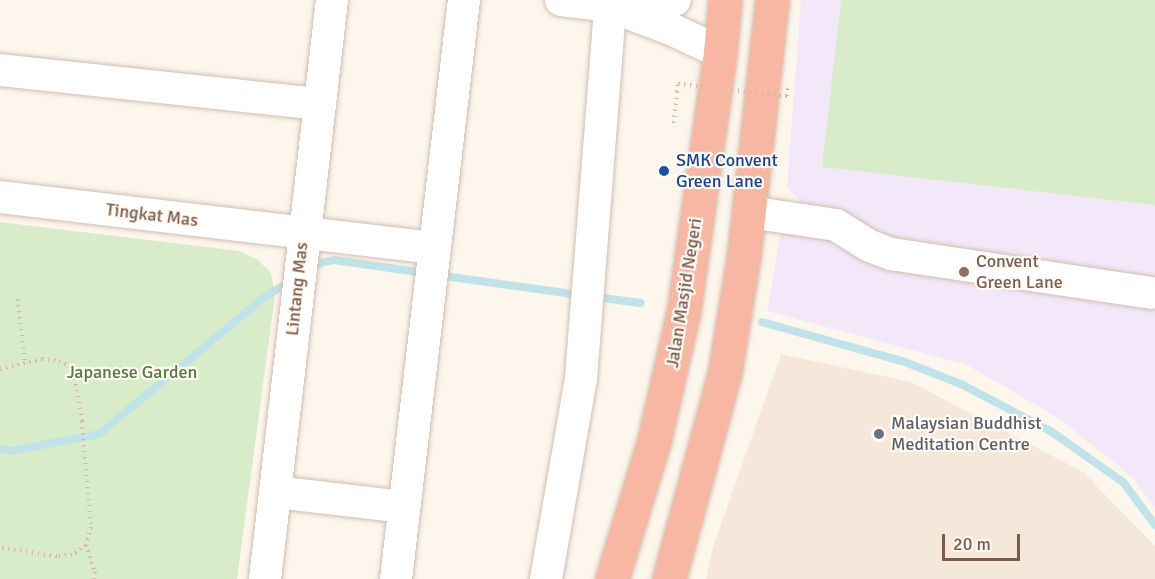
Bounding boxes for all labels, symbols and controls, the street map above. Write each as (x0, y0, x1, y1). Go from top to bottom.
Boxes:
place label: SMK Convent Green Lane (676, 150, 778, 192)
marker: SMK Convent Green Lane (657, 164, 671, 178)
street label: Tingkat Mas (105, 199, 199, 231)
street label: Jalan Masjid Negeri (661, 217, 707, 369)
street label: Lintang Mas (281, 241, 313, 337)
place label: Convent Green Lane (976, 251, 1063, 294)
marker: Convent Green Lane (957, 265, 971, 279)
park label: Japanese Garden (67, 361, 197, 383)
place label: Malaysian Buddhist Meditation Centre (891, 413, 1042, 456)
marker: Malaysian Buddhist Meditation Centre (872, 427, 886, 441)
scale bar (945, 522, 1023, 560)
text: 20 m (953, 533, 991, 555)

